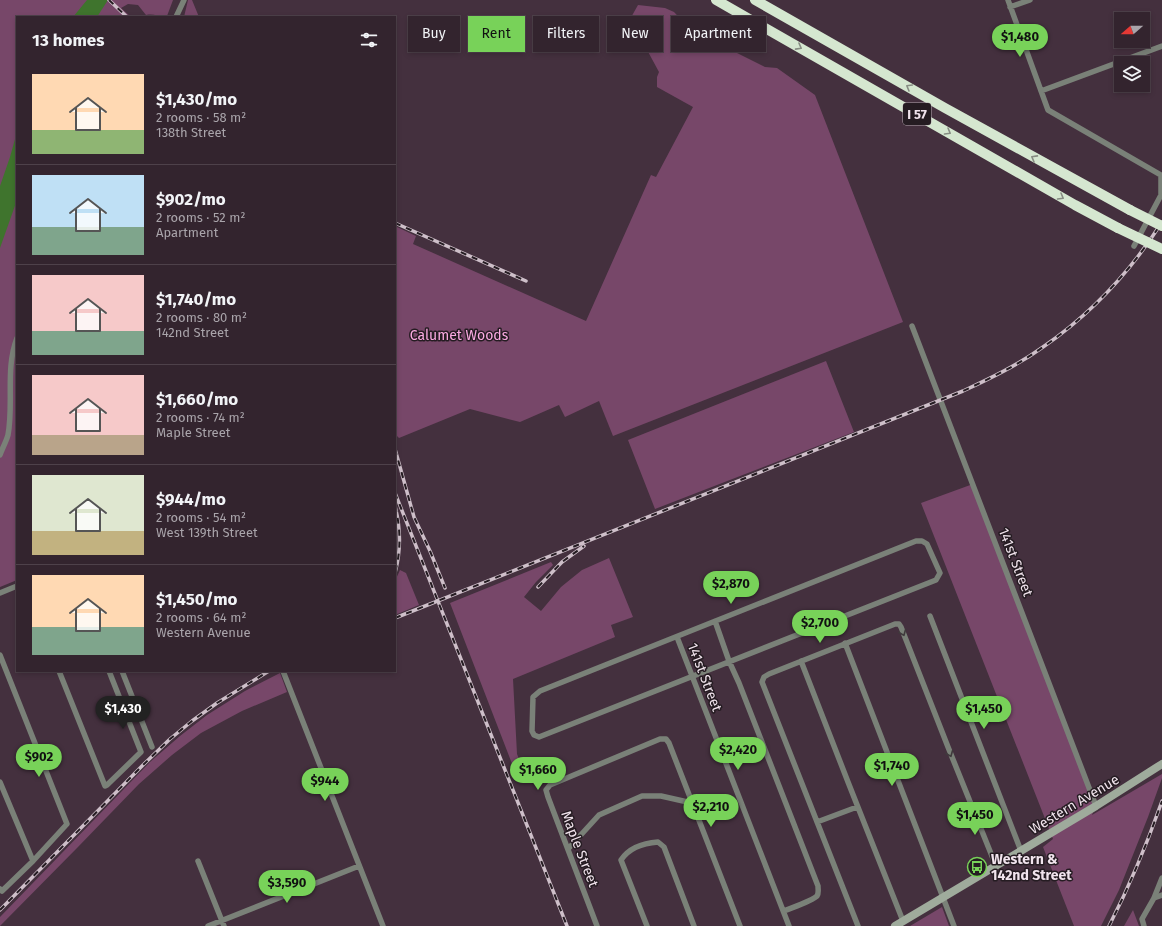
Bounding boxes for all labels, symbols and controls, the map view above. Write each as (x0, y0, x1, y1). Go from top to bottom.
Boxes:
north arrow (1114, 12, 1150, 48)
map controls (1114, 12, 1150, 92)
chip: Buy (408, 16, 460, 52)
chip: Rent (468, 16, 525, 52)
chip: Filters (533, 16, 599, 52)
chip: New (607, 16, 663, 52)
chip: Apartment (671, 16, 766, 52)
pin: $1,480 (987, 24, 1053, 58)
icon: filters (358, 29, 380, 51)
text: $1,480 (1001, 29, 1039, 44)
text: 13 homes (32, 30, 104, 51)
one-way arrow (795, 42, 802, 49)
button: layers (1114, 56, 1150, 92)
one-way arrow (906, 85, 913, 92)
text: $1,430/mo (156, 89, 237, 110)
icon: home (64, 90, 112, 138)
road number: I 57 (903, 103, 931, 125)
text: 2 rooms · 58 m² (156, 110, 246, 125)
text: 138th Street (156, 125, 226, 140)
one-way arrow (944, 128, 952, 135)
one-way arrow (1031, 155, 1038, 162)
text: $902/mo (156, 189, 226, 210)
icon: home (64, 191, 112, 239)
one-way arrow (1057, 192, 1064, 199)
text: 2 rooms · 52 m² (156, 210, 245, 225)
text: Apartment (156, 225, 218, 240)
text: $1,740/mo (156, 289, 236, 310)
icon: home (64, 291, 112, 339)
text: 2 rooms · 80 m² (156, 310, 247, 325)
text: 142nd Street (156, 325, 229, 340)
park label: Calumet Woods (410, 327, 509, 344)
text: $1,660/mo (156, 389, 238, 410)
icon: home (64, 391, 112, 439)
text: 2 rooms · 74 m² (156, 410, 245, 425)
text: Maple Street (156, 425, 230, 440)
text: $944/mo (156, 489, 226, 510)
icon: home (64, 491, 112, 539)
text: 2 rooms · 54 m² (156, 510, 246, 525)
text: West 139th Street (156, 525, 258, 540)
street label: 141st Street (995, 526, 1037, 600)
pin: $2,870 (698, 571, 764, 605)
text: $2,870 (712, 576, 750, 591)
text: $1,450/mo (156, 589, 237, 610)
icon: home (64, 591, 112, 639)
text: 2 rooms · 64 m² (156, 610, 246, 625)
pin: $2,700 (787, 610, 853, 644)
text: $2,700 (801, 615, 839, 630)
text: Western Avenue (156, 625, 251, 640)
one-way arrow (898, 628, 906, 636)
street label: 141st Street (684, 641, 726, 715)
pin: $1,430 (90, 696, 156, 730)
pin: $1,450 (951, 696, 1017, 730)
text: $1,430 (104, 701, 142, 716)
text: $1,450 (965, 701, 1003, 716)
pin: $2,420 (705, 737, 771, 771)
text: $2,420 (719, 742, 757, 757)
pin: $902 (15, 744, 63, 778)
text: $902 (25, 749, 53, 764)
one-way arrow (946, 750, 954, 757)
pin: $1,740 (859, 753, 925, 787)
pin: $1,660 (505, 757, 571, 791)
text: $1,740 (874, 758, 910, 773)
text: $1,660 (519, 762, 557, 777)
pin: $944 (301, 768, 349, 802)
street label: Western Avenue (1026, 771, 1122, 838)
text: $944 (311, 773, 339, 788)
pin: $2,210 (678, 794, 744, 828)
text: $2,210 (693, 799, 729, 814)
pin: $1,450 (942, 802, 1008, 836)
text: $1,450 (956, 807, 994, 822)
street label: Maple Street (557, 809, 602, 891)
place label: Western & 142nd Street (991, 851, 1072, 884)
bus stop icon: Western & 142nd Street (966, 856, 988, 878)
pin: $3,590 (254, 870, 320, 904)
text: $3,590 (268, 875, 306, 890)

